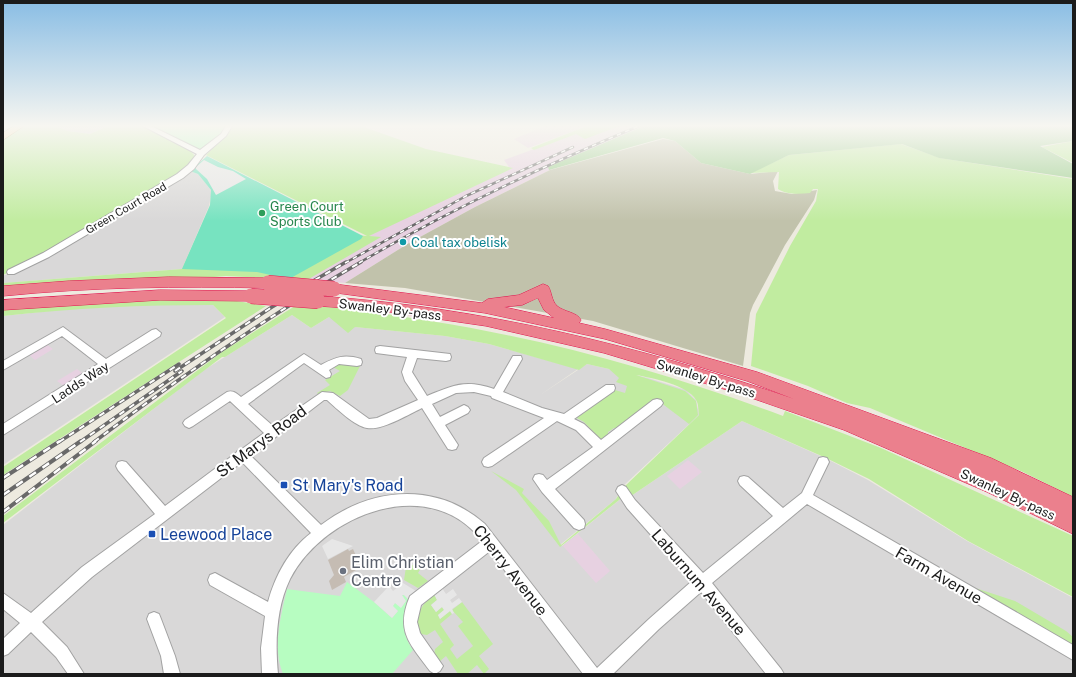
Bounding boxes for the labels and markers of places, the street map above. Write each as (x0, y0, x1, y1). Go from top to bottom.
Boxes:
place label: Green Court Sports Club (270, 199, 344, 229)
marker: Green Court Sports Club (257, 208, 267, 218)
place label: Coal tax obelisk (411, 235, 507, 250)
marker: Coal tax obelisk (398, 237, 408, 247)
place label: St Mary's Road (292, 476, 403, 495)
marker: St Mary's Road (279, 480, 289, 490)
place label: Leewood Place (160, 525, 272, 544)
marker: Leewood Place (147, 529, 157, 539)
place label: Elim Christian Centre (351, 553, 454, 590)
marker: Elim Christian Centre (338, 566, 348, 576)

